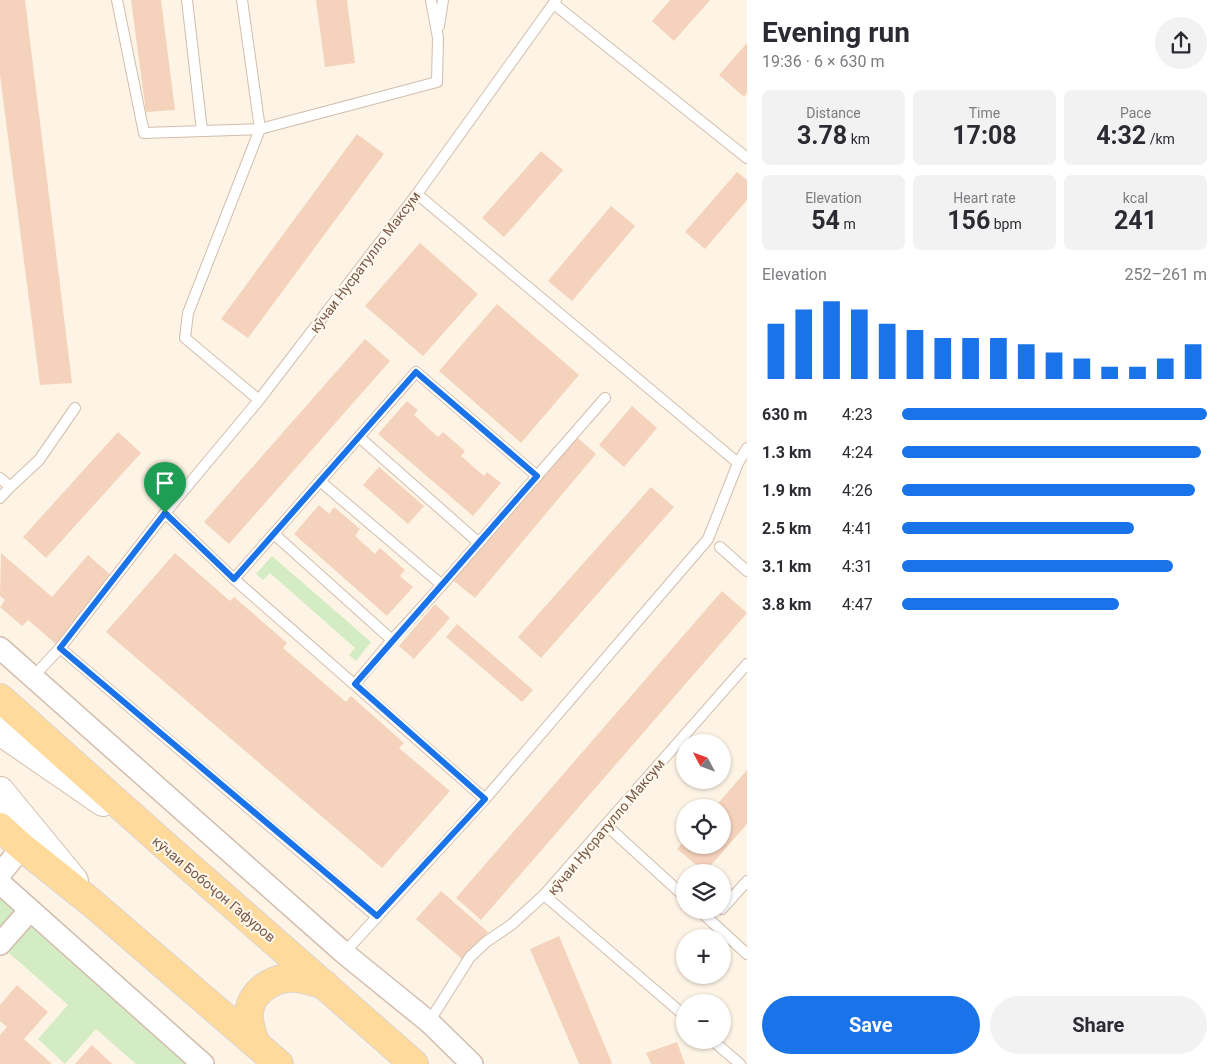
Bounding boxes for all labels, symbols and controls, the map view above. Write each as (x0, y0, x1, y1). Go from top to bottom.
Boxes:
text: Evening run (762, 16, 910, 49)
button: share (1155, 17, 1207, 69)
text: 19:36 · 6 × 630 m (762, 52, 884, 71)
text: Distance (806, 105, 861, 121)
text: Time (969, 105, 1000, 121)
text: Pace (1120, 105, 1151, 121)
text: 3.78 (797, 121, 847, 150)
text: 17:08 (952, 121, 1017, 150)
text: 4:32 (1096, 121, 1146, 150)
text: km (847, 131, 870, 147)
text: /km (1146, 131, 1175, 147)
street label: кӯчаи Нусратулло Максум (307, 188, 423, 336)
text: Elevation (805, 190, 862, 206)
text: Heart rate (953, 190, 1016, 206)
text: kcal (1123, 190, 1148, 206)
text: 54 (811, 206, 840, 235)
text: 156 (947, 206, 990, 235)
text: 241 (1114, 206, 1157, 235)
text: m (840, 216, 856, 232)
text: bpm (990, 216, 1022, 232)
text: Elevation (762, 265, 827, 284)
text: 252–261 m (1125, 265, 1207, 284)
text: 630 m (762, 405, 807, 424)
text: 4:23 (842, 405, 873, 424)
text: 1.3 km (762, 443, 811, 462)
text: 4:24 (842, 443, 873, 462)
pin (144, 462, 186, 513)
icon: arrive (151, 469, 179, 497)
text: 1.9 km (762, 481, 811, 500)
text: 4:26 (842, 481, 873, 500)
text: 2.5 km (762, 519, 811, 538)
text: 4:41 (842, 519, 873, 538)
text: 3.1 km (762, 557, 811, 576)
text: 4:31 (842, 557, 873, 576)
text: 3.8 km (762, 595, 811, 614)
text: 4:47 (842, 595, 873, 614)
north arrow (676, 734, 731, 789)
map controls (676, 734, 731, 1049)
street label: кӯчаи Нусратулло Максум (544, 756, 668, 898)
button: locate (676, 799, 731, 854)
street label: кӯчаи Бобоҷон Гафуров (149, 833, 279, 945)
button: layers (676, 864, 731, 919)
button: + (676, 929, 731, 984)
button: − (676, 994, 731, 1049)
button: Save (762, 996, 980, 1054)
button: Share (990, 996, 1207, 1054)

